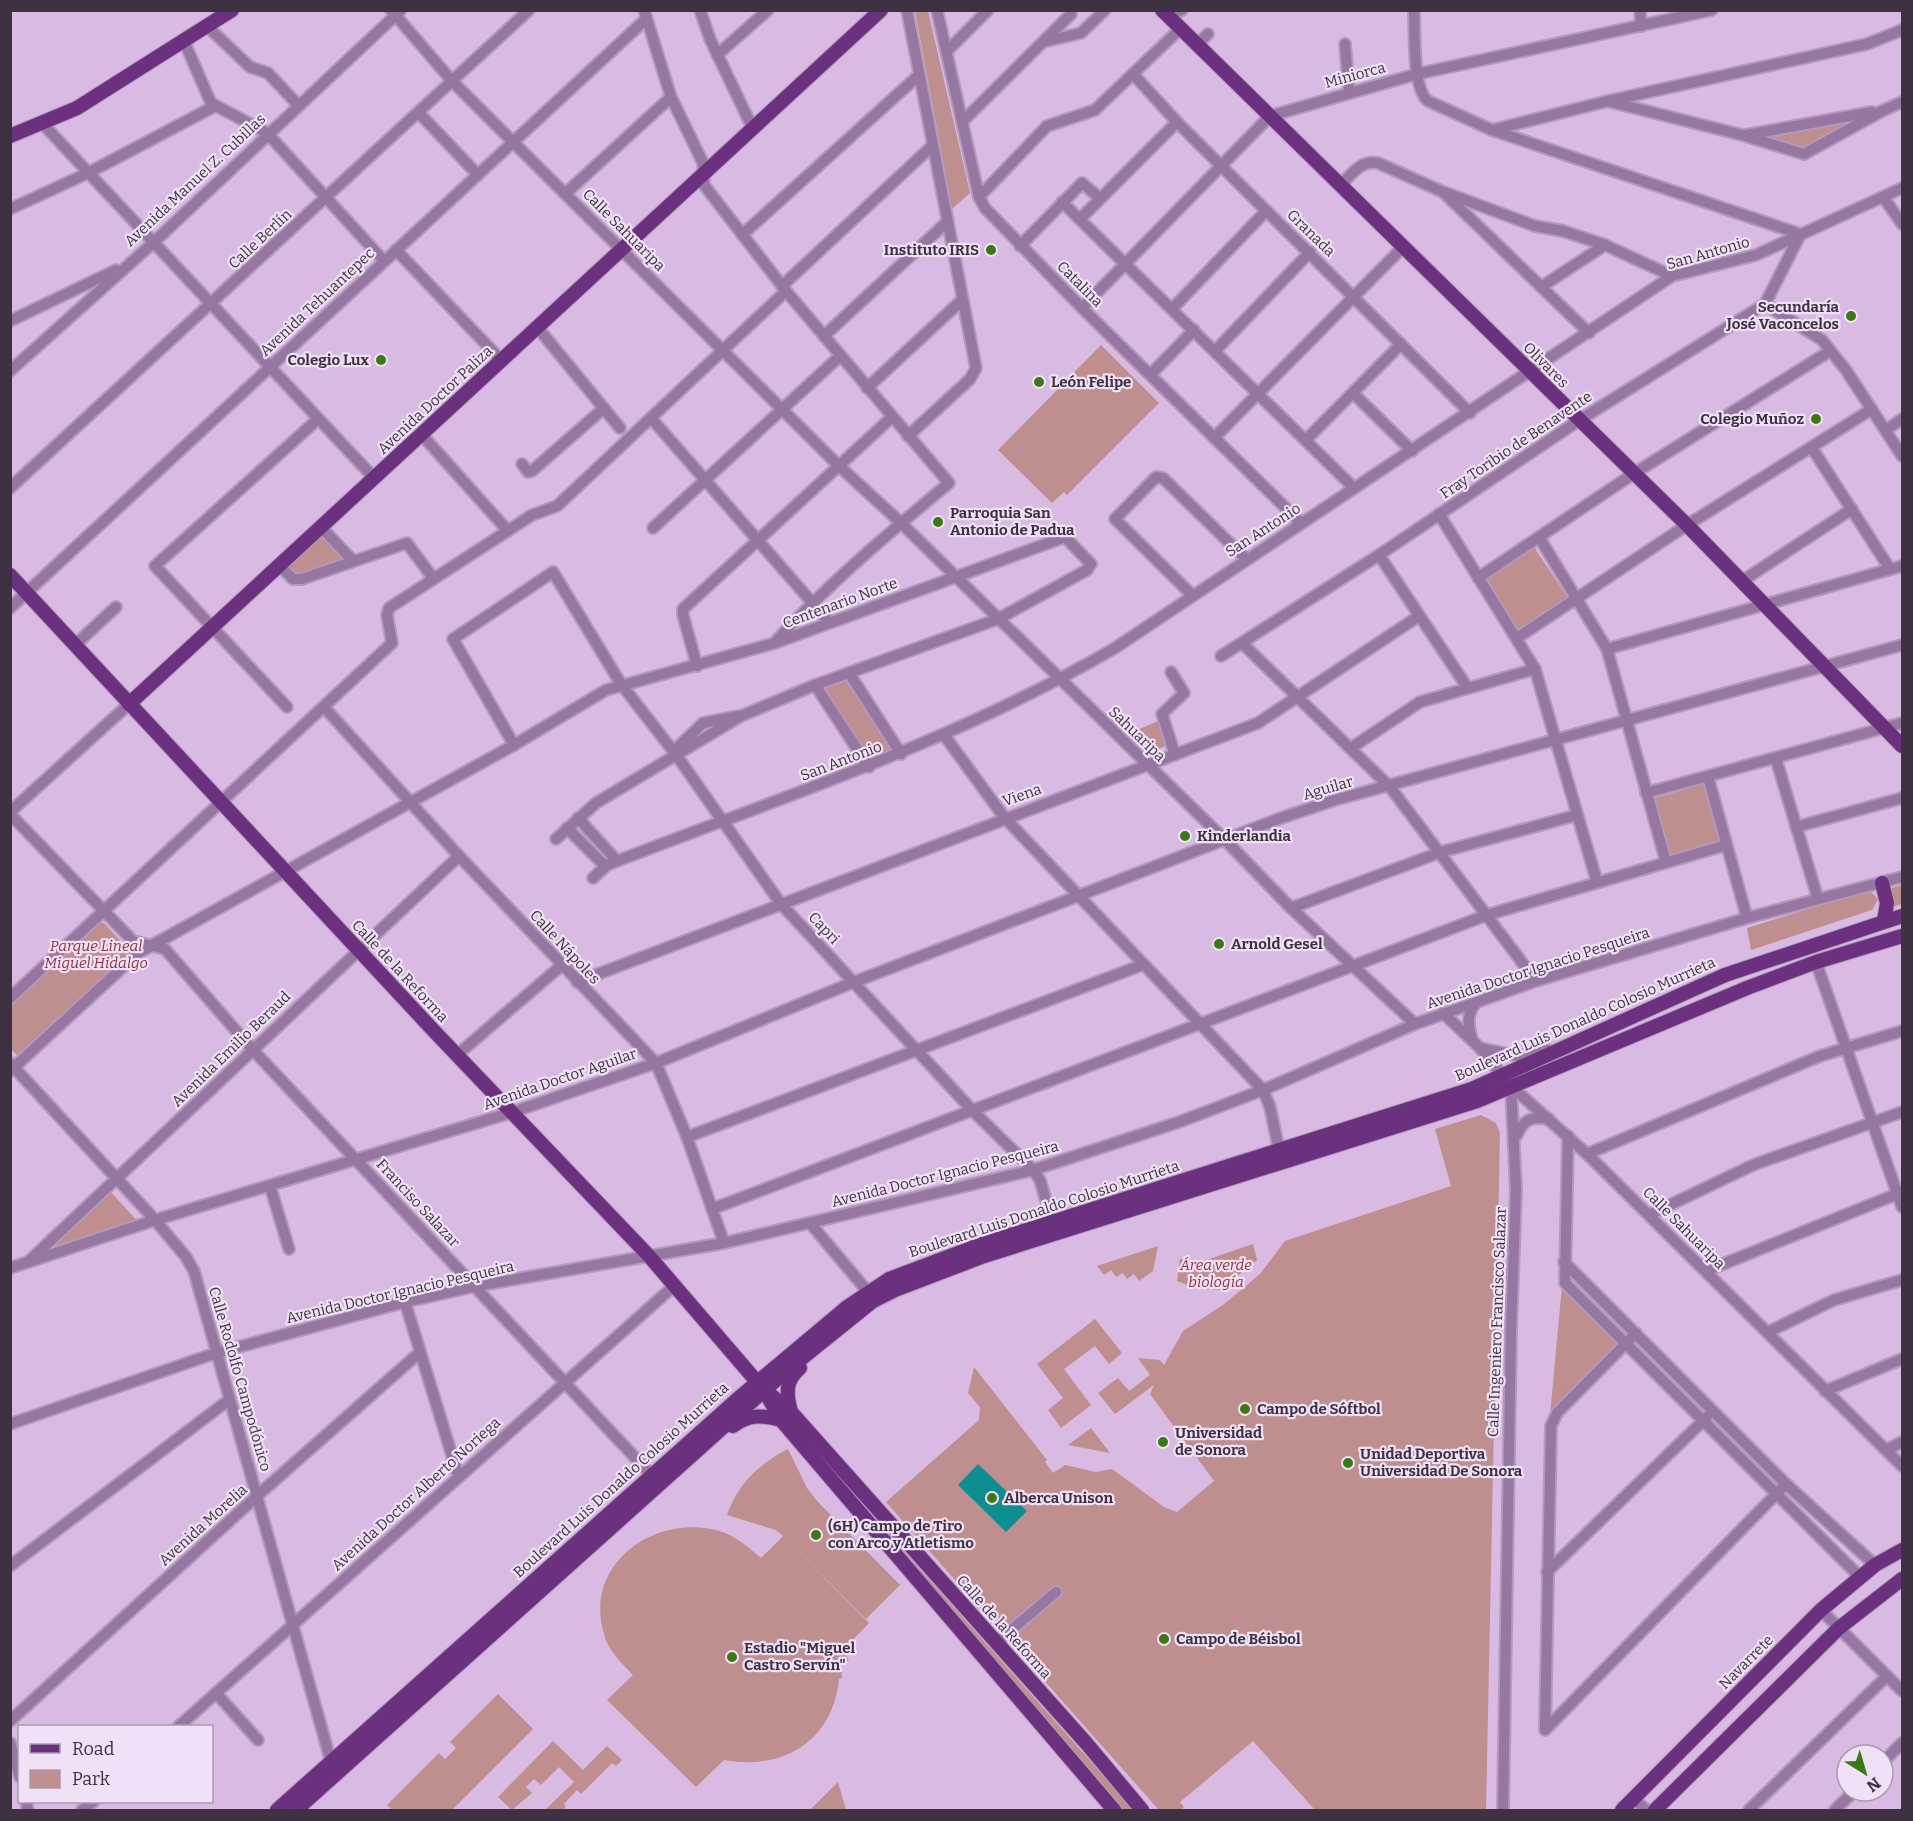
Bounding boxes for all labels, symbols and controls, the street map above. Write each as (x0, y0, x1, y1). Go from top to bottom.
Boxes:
street label: Miniorca (1323, 58, 1387, 92)
street label: Avenida Manuel Z. Cubillas (121, 110, 269, 250)
street label: Calle Sahuaripa (579, 185, 669, 275)
street label: Calle Berlín (225, 205, 296, 273)
street label: Granada (1283, 206, 1339, 260)
street label: San Antonio (1664, 233, 1752, 273)
place label: Instituto IRIS (884, 241, 979, 259)
marker: Instituto IRIS (984, 243, 998, 257)
street label: Avenida Tehuantepec (256, 244, 378, 360)
street label: Catalina (1053, 257, 1107, 311)
place label: Secundaría José Vaconcelos (1726, 298, 1840, 333)
marker: Secundaría José Vaconcelos (1844, 309, 1858, 323)
street label: Olivares (1519, 338, 1573, 392)
street label: Avenida Doctor Paliza (374, 342, 496, 458)
place label: Colegio Lux (288, 351, 369, 369)
marker: Colegio Lux (374, 353, 388, 367)
place label: León Felipe (1051, 373, 1131, 391)
marker: León Felipe (1032, 375, 1046, 389)
street label: Fray Toribio de Benavente (1437, 387, 1595, 503)
place label: Colegio Muñoz (1700, 410, 1804, 428)
marker: Colegio Muñoz (1809, 412, 1823, 426)
street label: San Antonio (1222, 499, 1304, 561)
place label: Parroquia San Antonio de Padua (950, 504, 1075, 539)
marker: Parroquia San Antonio de Padua (931, 515, 945, 529)
street label: Centenario Norte (780, 574, 900, 632)
street label: Sahuaripa (1105, 703, 1169, 765)
street label: San Antonio (798, 737, 884, 785)
street label: Aguilar (1301, 772, 1356, 804)
street label: Viena (1000, 780, 1044, 810)
place label: Kinderlandia (1197, 827, 1292, 845)
marker: Kinderlandia (1178, 829, 1192, 843)
street label: Calle Nápoles (526, 906, 604, 988)
street label: Capri (805, 908, 844, 948)
street label: Calle de la Reforma (348, 916, 452, 1026)
street label: Avenida Doctor Ignacio Pesqueira (1424, 923, 1652, 1013)
place label: Arnold Gesel (1231, 935, 1323, 953)
park label: Parque Lineal Miguel Hidalgo (44, 937, 148, 972)
marker: Arnold Gesel (1212, 937, 1226, 951)
street label: Boulevard Luis Donaldo Colosio Murrieta (1452, 953, 1718, 1085)
street label: Avenida Emilio Beraud (168, 988, 294, 1110)
street label: Avenida Doctor Aguilar (481, 1044, 639, 1114)
street label: Avenida Doctor Ignacio Pesqueira (830, 1137, 1060, 1211)
street label: Franciso Salazar (373, 1155, 464, 1251)
street label: Boulevard Luis Donaldo Colosio Murrieta (907, 1157, 1181, 1261)
street label: Calle Sahuaripa (1639, 1183, 1729, 1273)
street label: Calle Ingeniero Francisco Salazar (1484, 1206, 1510, 1437)
park label: Área verde biología (1179, 1256, 1252, 1291)
street label: Avenida Doctor Ignacio Pesqueira (284, 1257, 516, 1327)
street label: Calle Rodolfo Campodónico (205, 1285, 275, 1473)
street label: Boulevard Luis Donaldo Colosio Murrieta (510, 1379, 732, 1581)
place label: Campo de Sóftbol (1257, 1400, 1381, 1418)
marker: Campo de Sóftbol (1238, 1402, 1252, 1416)
street label: Avenida Doctor Alberto Noriega (328, 1413, 504, 1575)
place label: Universidad de Sonora (1175, 1424, 1262, 1459)
marker: Universidad de Sonora (1156, 1435, 1170, 1449)
place label: Unidad Deportiva Universidad De Sonora (1360, 1445, 1523, 1480)
marker: Unidad Deportiva Universidad De Sonora (1341, 1456, 1355, 1470)
street label: Avenida Morelia (155, 1481, 251, 1569)
place label: Alberca Unison (1004, 1489, 1113, 1507)
marker: Alberca Unison (985, 1491, 999, 1505)
place label: (6H) Campo de Tiro con Arco y Atletismo (828, 1517, 974, 1552)
marker: (6H) Campo de Tiro con Arco y Atletismo (809, 1528, 823, 1542)
street label: Calle de la Reforma (953, 1571, 1055, 1683)
place label: Campo de Béisbol (1176, 1630, 1301, 1648)
street label: Navarrete (1715, 1631, 1777, 1693)
marker: Campo de Béisbol (1157, 1632, 1171, 1646)
place label: Estadio "Miguel Castro Servín" (744, 1639, 855, 1674)
marker: Estadio "Miguel Castro Servín" (725, 1650, 739, 1664)
legend (18, 1725, 213, 1803)
text: Road (72, 1738, 115, 1760)
north arrow (1835, 1743, 1895, 1803)
text: Park (72, 1768, 111, 1790)
text: N (1863, 1773, 1884, 1796)

